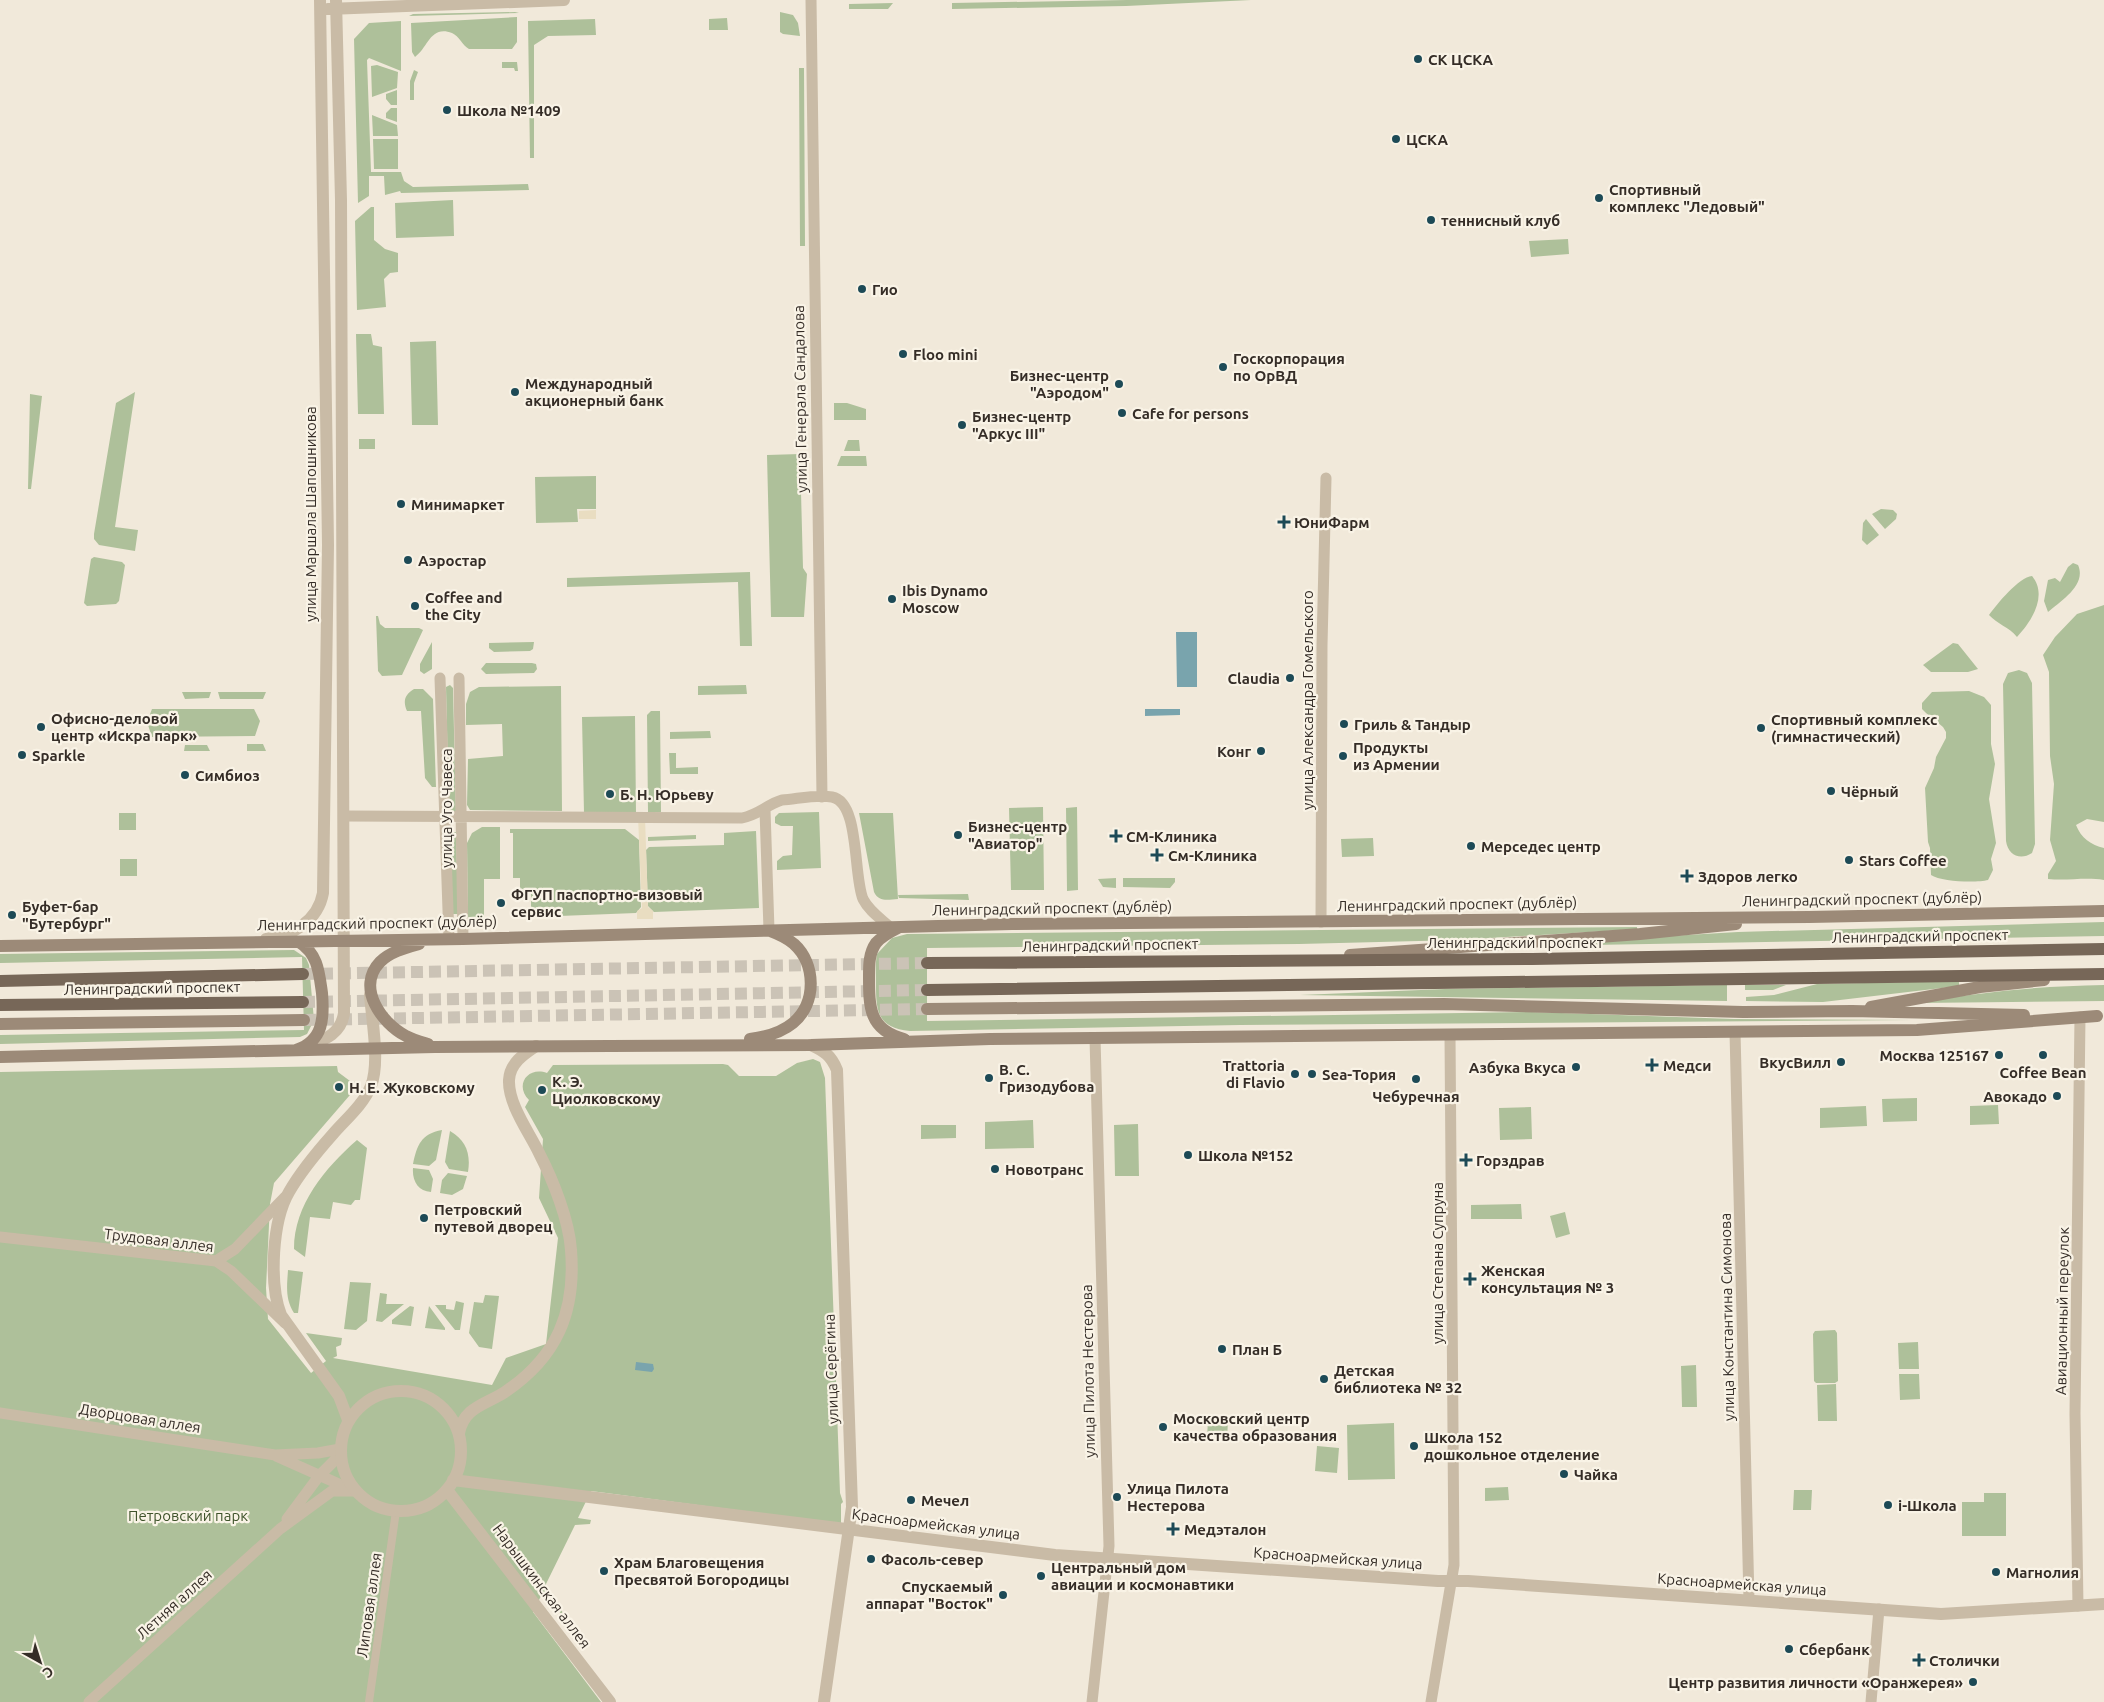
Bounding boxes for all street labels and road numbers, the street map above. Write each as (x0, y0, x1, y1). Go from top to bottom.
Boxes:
street label: улица Генерала Сандалова (790, 305, 810, 493)
street label: улица Маршала Шапошникова (302, 406, 319, 622)
street label: улица Александра Гомельского (1299, 590, 1316, 810)
street label: улица Уго Чавеса (438, 748, 455, 868)
street label: Ленинградский проспект (дублёр) (1742, 888, 1982, 910)
street label: Ленинградский проспект (дублёр) (1337, 893, 1577, 915)
street label: Ленинградский проспект (дублёр) (932, 897, 1172, 919)
street label: Ленинградский проспект (дублёр) (257, 912, 497, 934)
street label: Ленинградский проспект (1832, 926, 2009, 946)
street label: Ленинградский проспект (1427, 934, 1604, 951)
street label: Ленинградский проспект (1022, 935, 1199, 955)
street label: Ленинградский проспект (64, 978, 241, 998)
street label: улица Степана Супруна (1429, 1182, 1446, 1344)
street label: улица Константина Симонова (1717, 1213, 1737, 1421)
street label: Трудовая аллея (103, 1225, 215, 1255)
street label: Авиационный переулок (2052, 1227, 2072, 1395)
street label: улица Пилота Нестерова (1078, 1284, 1098, 1458)
street label: улица Серёгина (821, 1314, 841, 1424)
street label: Дворцовая аллея (78, 1400, 202, 1436)
street label: Красноармейская улица (851, 1505, 1021, 1543)
street label: Нарышкинская аллея (490, 1521, 594, 1651)
street label: Красноармейская улица (1253, 1544, 1423, 1572)
street label: Липовая аллея (353, 1551, 385, 1659)
street label: Летняя аллея (133, 1566, 215, 1642)
street label: Красноармейская улица (1657, 1570, 1827, 1598)

